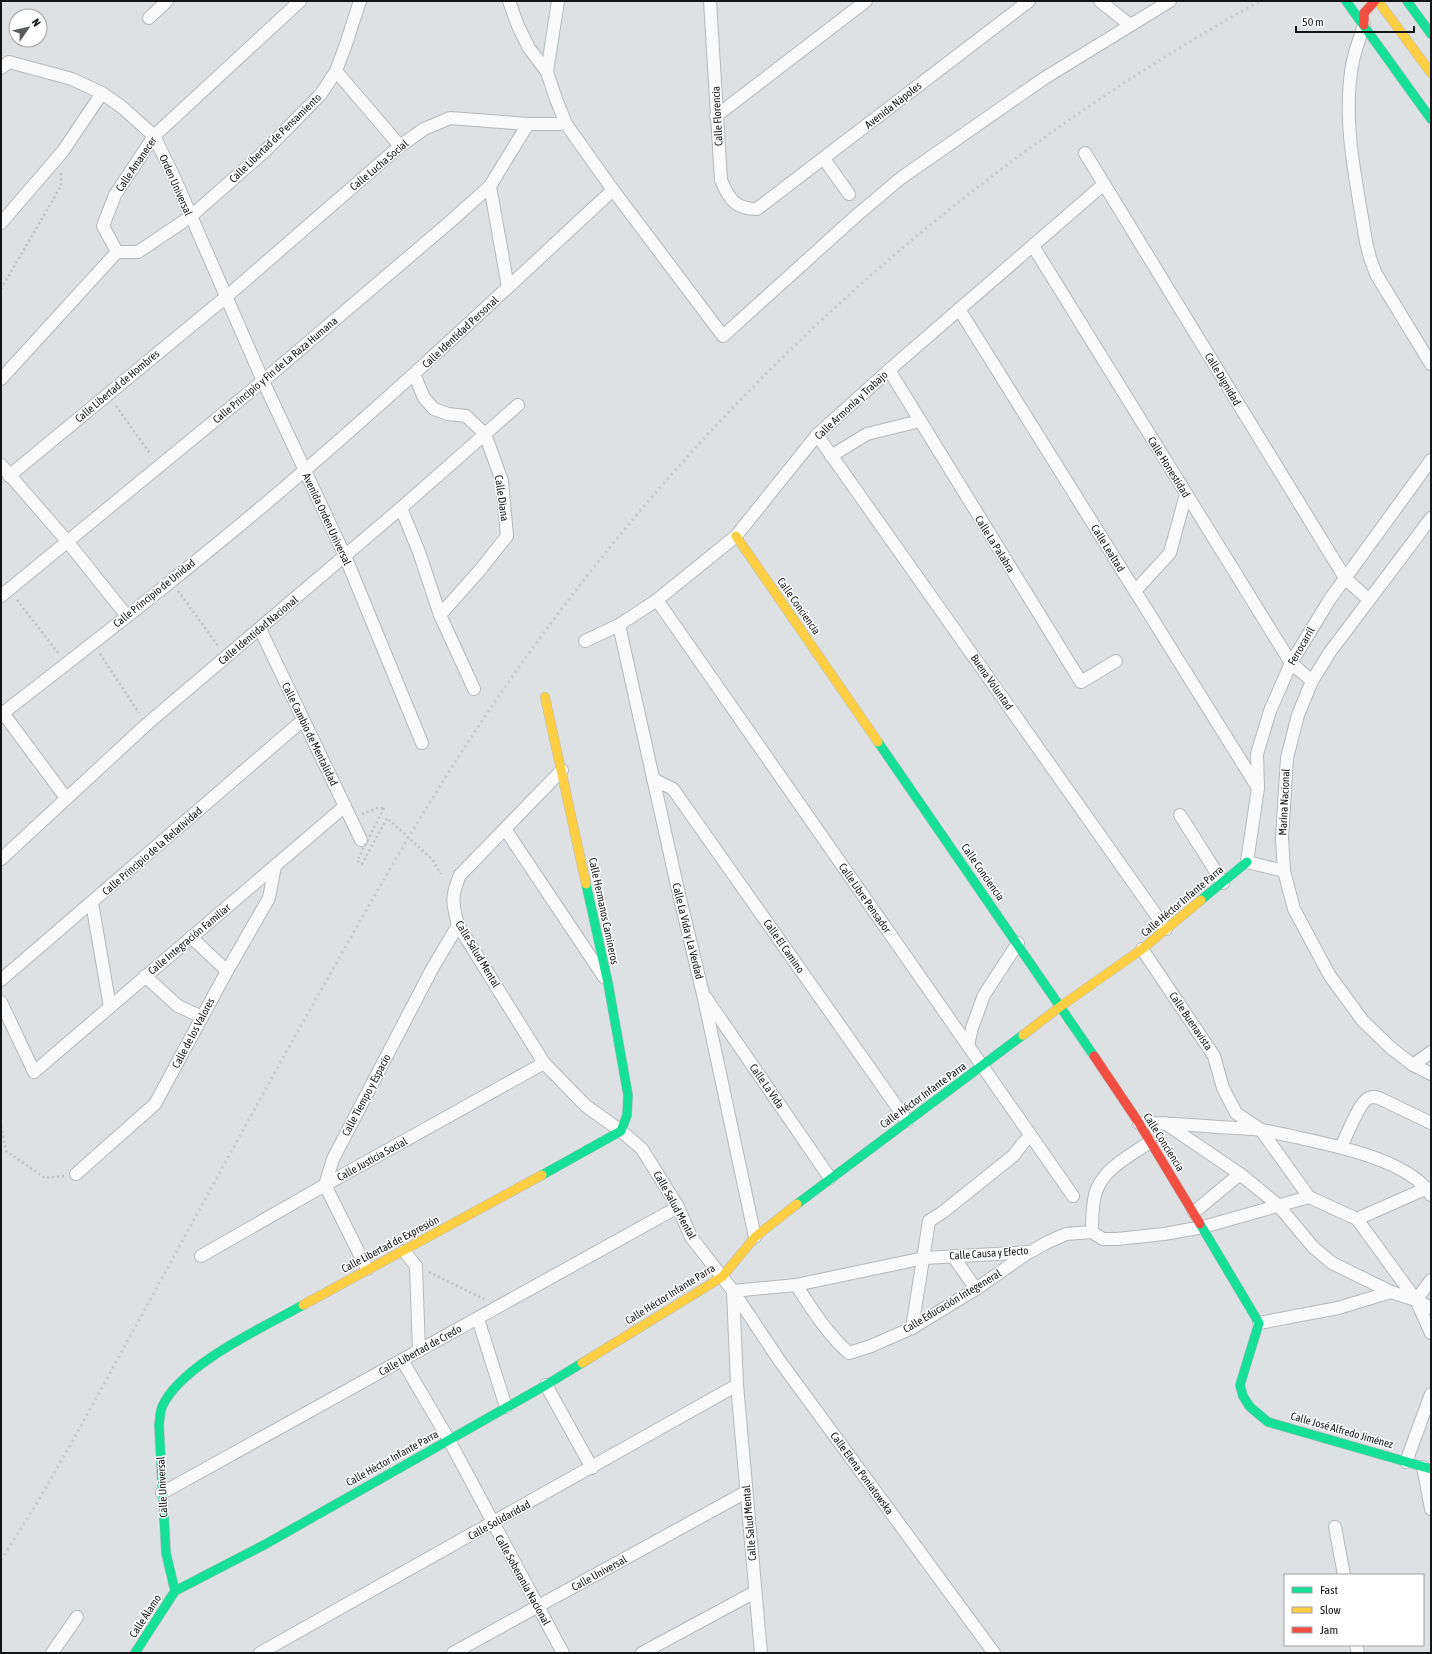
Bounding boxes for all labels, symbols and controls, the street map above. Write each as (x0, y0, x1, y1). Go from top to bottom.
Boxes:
north arrow (8, 8, 48, 48)
scale bar (1296, 8, 1414, 34)
text: 50 m (1302, 15, 1324, 29)
text: N (29, 16, 43, 28)
street label: Avenida Nápoles (862, 79, 924, 131)
street label: Calle Florencia (709, 86, 725, 146)
street label: Calle Libertad de Pensamiento (227, 91, 323, 185)
street label: Calle Amanecer (113, 134, 159, 194)
street label: Calle Lucha Social (347, 137, 411, 193)
street label: Orden Universal (157, 153, 195, 218)
street label: Calle Identidad Personal (420, 294, 500, 370)
street label: Calle Principio y Fin de La Raza Humana (210, 314, 340, 426)
street label: Calle Libertad de Hombres (73, 347, 162, 425)
street label: Calle Dignidad (1203, 351, 1243, 407)
street label: Calle Armonía y Trabajo (812, 368, 890, 442)
street label: Calle Honestidad (1146, 434, 1192, 500)
street label: Avenida Orden Universal (300, 471, 354, 567)
street label: Calle Diana (493, 474, 511, 522)
street label: Calle La Palabra (973, 513, 1017, 575)
street label: Calle Lealtad (1089, 522, 1127, 574)
street label: Calle Principio de Unidad (111, 556, 197, 630)
street label: Calle Conciencia (775, 575, 823, 637)
street label: Calle Identidad Nacional (216, 593, 300, 667)
street label: Ferrocarril (1285, 625, 1317, 667)
street label: Buena Voluntad (969, 652, 1015, 712)
street label: Calle Cambio de Mentalidad (280, 680, 340, 788)
street label: Marina Nacional (1276, 768, 1292, 836)
street label: Calle Principio de la Relatividad (100, 805, 204, 897)
street label: Calle Conciencia (959, 841, 1007, 903)
street label: Calle Hermanos Camineros (587, 856, 621, 966)
street label: Calle Libre Pensador (836, 861, 894, 936)
street label: Calle Héctor Infante Parra (1138, 863, 1226, 939)
street label: Calle La Vida y La Verdad (670, 882, 706, 980)
street label: Calle Integración Familiar (145, 901, 233, 977)
street label: Calle El Camino (761, 917, 807, 975)
street label: Calle Salud Mental (453, 918, 503, 990)
street label: Calle Buenavista (1167, 990, 1215, 1052)
street label: Calle de los Valores (169, 996, 217, 1070)
street label: Calle Tiempo y Espacio (339, 1052, 393, 1138)
street label: Calle Héctor Infante Parra (878, 1060, 968, 1130)
street label: Calle La Vida (747, 1061, 787, 1111)
street label: Calle Conciencia (1141, 1111, 1187, 1173)
street label: Calle Justicia Social (335, 1135, 409, 1183)
street label: Calle Salud Mental (651, 1169, 699, 1241)
street label: Calle Libertad de Expresión (339, 1213, 441, 1275)
street label: Calle Causa y Efecto (949, 1244, 1029, 1262)
street label: Calle Héctor Infante Parra (623, 1261, 717, 1327)
street label: Calle Educación Integeneral (901, 1267, 1003, 1335)
street label: Calle Libertad de Credo (377, 1322, 463, 1378)
street label: Calle José Alfredo Jiménez (1289, 1410, 1395, 1450)
street label: Calle Héctor Infante Parra (344, 1428, 440, 1488)
street label: Calle Elena Poniatowska (828, 1430, 896, 1516)
street label: Calle Universal (154, 1456, 170, 1518)
street label: Calle Salud Mental (740, 1485, 758, 1561)
street label: Calle Solidaridad (466, 1498, 532, 1542)
street label: Calle Soberanía Nacional (493, 1533, 553, 1627)
street label: Calle Universal (569, 1553, 629, 1593)
legend (1284, 1574, 1424, 1646)
text: Fast (1320, 1583, 1338, 1597)
street label: Calle Álamo (127, 1592, 163, 1640)
text: Slow (1320, 1603, 1341, 1617)
text: Jam (1320, 1623, 1338, 1637)

